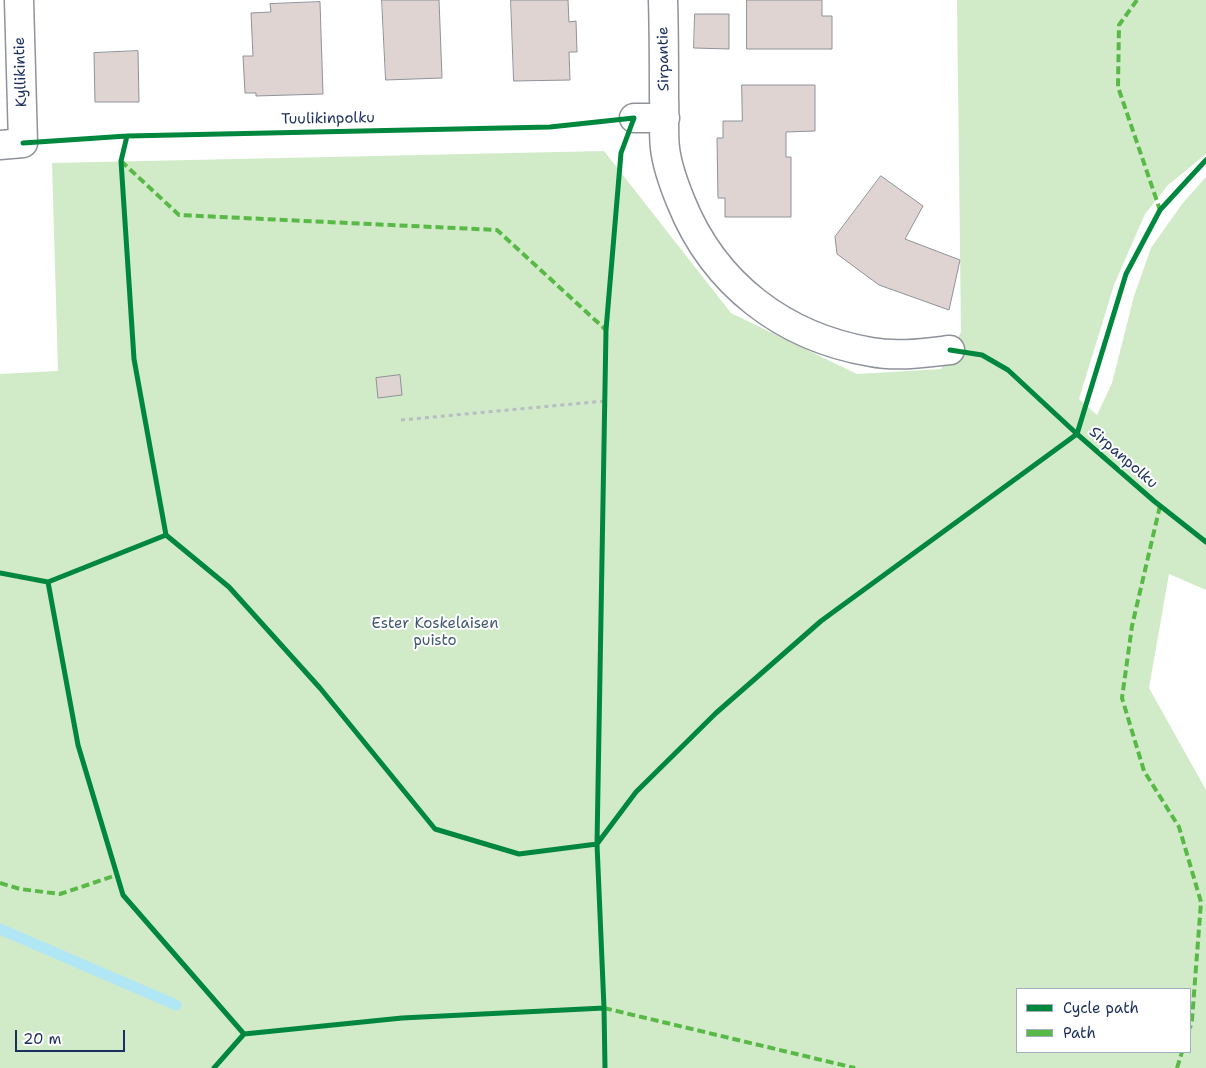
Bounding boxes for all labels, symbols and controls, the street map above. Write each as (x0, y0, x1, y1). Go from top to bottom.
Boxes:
street label: Sirpantie (654, 27, 674, 91)
street label: Kyllikintie (11, 36, 31, 108)
street label: Tuulikinpolku (281, 109, 375, 129)
street label: Sirpanpolku (1085, 423, 1161, 493)
park label: Ester Koskelaisen puisto (372, 615, 498, 650)
legend (1016, 988, 1191, 1053)
text: Cycle path (1063, 998, 1139, 1018)
scale bar (18, 1020, 128, 1052)
text: Path (1063, 1023, 1096, 1043)
text: 20 m (23, 1029, 62, 1049)

